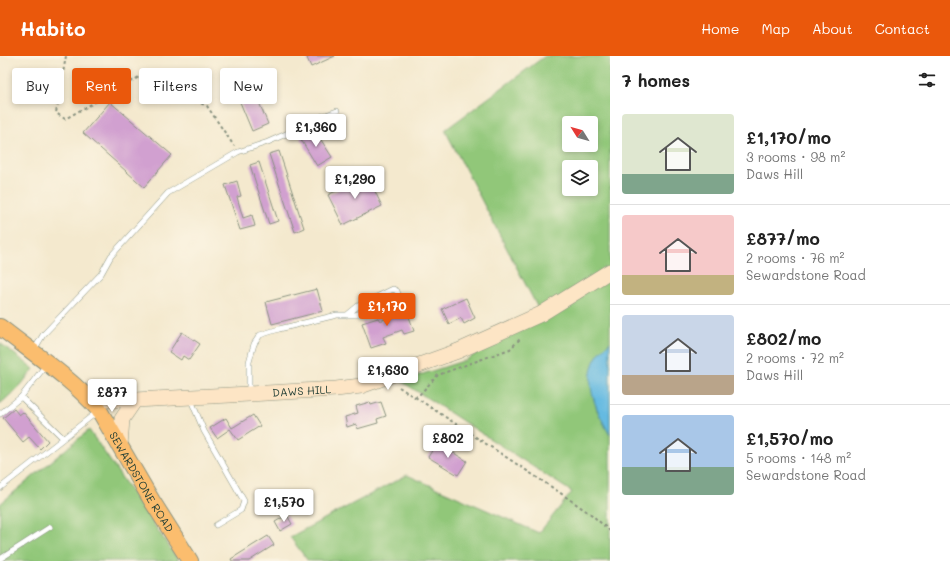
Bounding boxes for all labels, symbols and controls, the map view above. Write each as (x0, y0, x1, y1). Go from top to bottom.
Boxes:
text: Habito (20, 16, 85, 41)
text: Home (701, 19, 739, 38)
text: Map (761, 19, 790, 38)
text: About (812, 19, 853, 38)
text: Contact (875, 19, 930, 38)
chip: Buy (12, 68, 64, 104)
chip: Rent (72, 68, 131, 104)
chip: Filters (139, 68, 212, 104)
chip: New (220, 68, 277, 104)
text: 7 homes (622, 69, 690, 91)
icon: filters (916, 69, 938, 91)
pin: £1,360 (283, 114, 349, 148)
north arrow (562, 116, 598, 152)
map controls (562, 116, 598, 196)
text: £1,360 (295, 118, 337, 135)
text: £1,170/mo (746, 126, 831, 148)
icon: home (654, 130, 702, 178)
text: 3 rooms · 98 m² (746, 148, 845, 165)
button: layers (562, 160, 598, 196)
text: Daws Hill (746, 165, 803, 182)
pin: £1,290 (322, 166, 388, 200)
text: £1,290 (334, 170, 376, 187)
text: £877/mo (746, 227, 820, 249)
icon: home (654, 231, 702, 279)
text: 2 rooms · 76 m² (746, 249, 845, 266)
text: Sewardstone Road (746, 266, 866, 283)
pin: £1,170 (354, 293, 420, 327)
text: £1,170 (367, 297, 407, 314)
text: £802/mo (746, 327, 821, 349)
icon: home (654, 331, 702, 379)
text: 2 rooms · 72 m² (746, 349, 844, 366)
pin: £1,630 (355, 357, 421, 391)
text: £1,630 (367, 361, 409, 378)
text: Daws Hill (746, 366, 803, 383)
pin: £877 (88, 379, 136, 413)
street label: DAWS HILL (272, 381, 332, 400)
text: £877 (97, 383, 127, 400)
pin: £802 (424, 425, 472, 459)
text: £1,570/mo (746, 427, 833, 449)
street label: SEWARDSTONE ROAD (106, 429, 178, 535)
text: £802 (432, 429, 464, 446)
icon: home (654, 431, 702, 479)
text: 5 rooms · 148 m² (746, 449, 851, 466)
text: Sewardstone Road (746, 466, 866, 483)
pin: £1,570 (251, 489, 317, 523)
text: £1,570 (263, 493, 305, 510)

